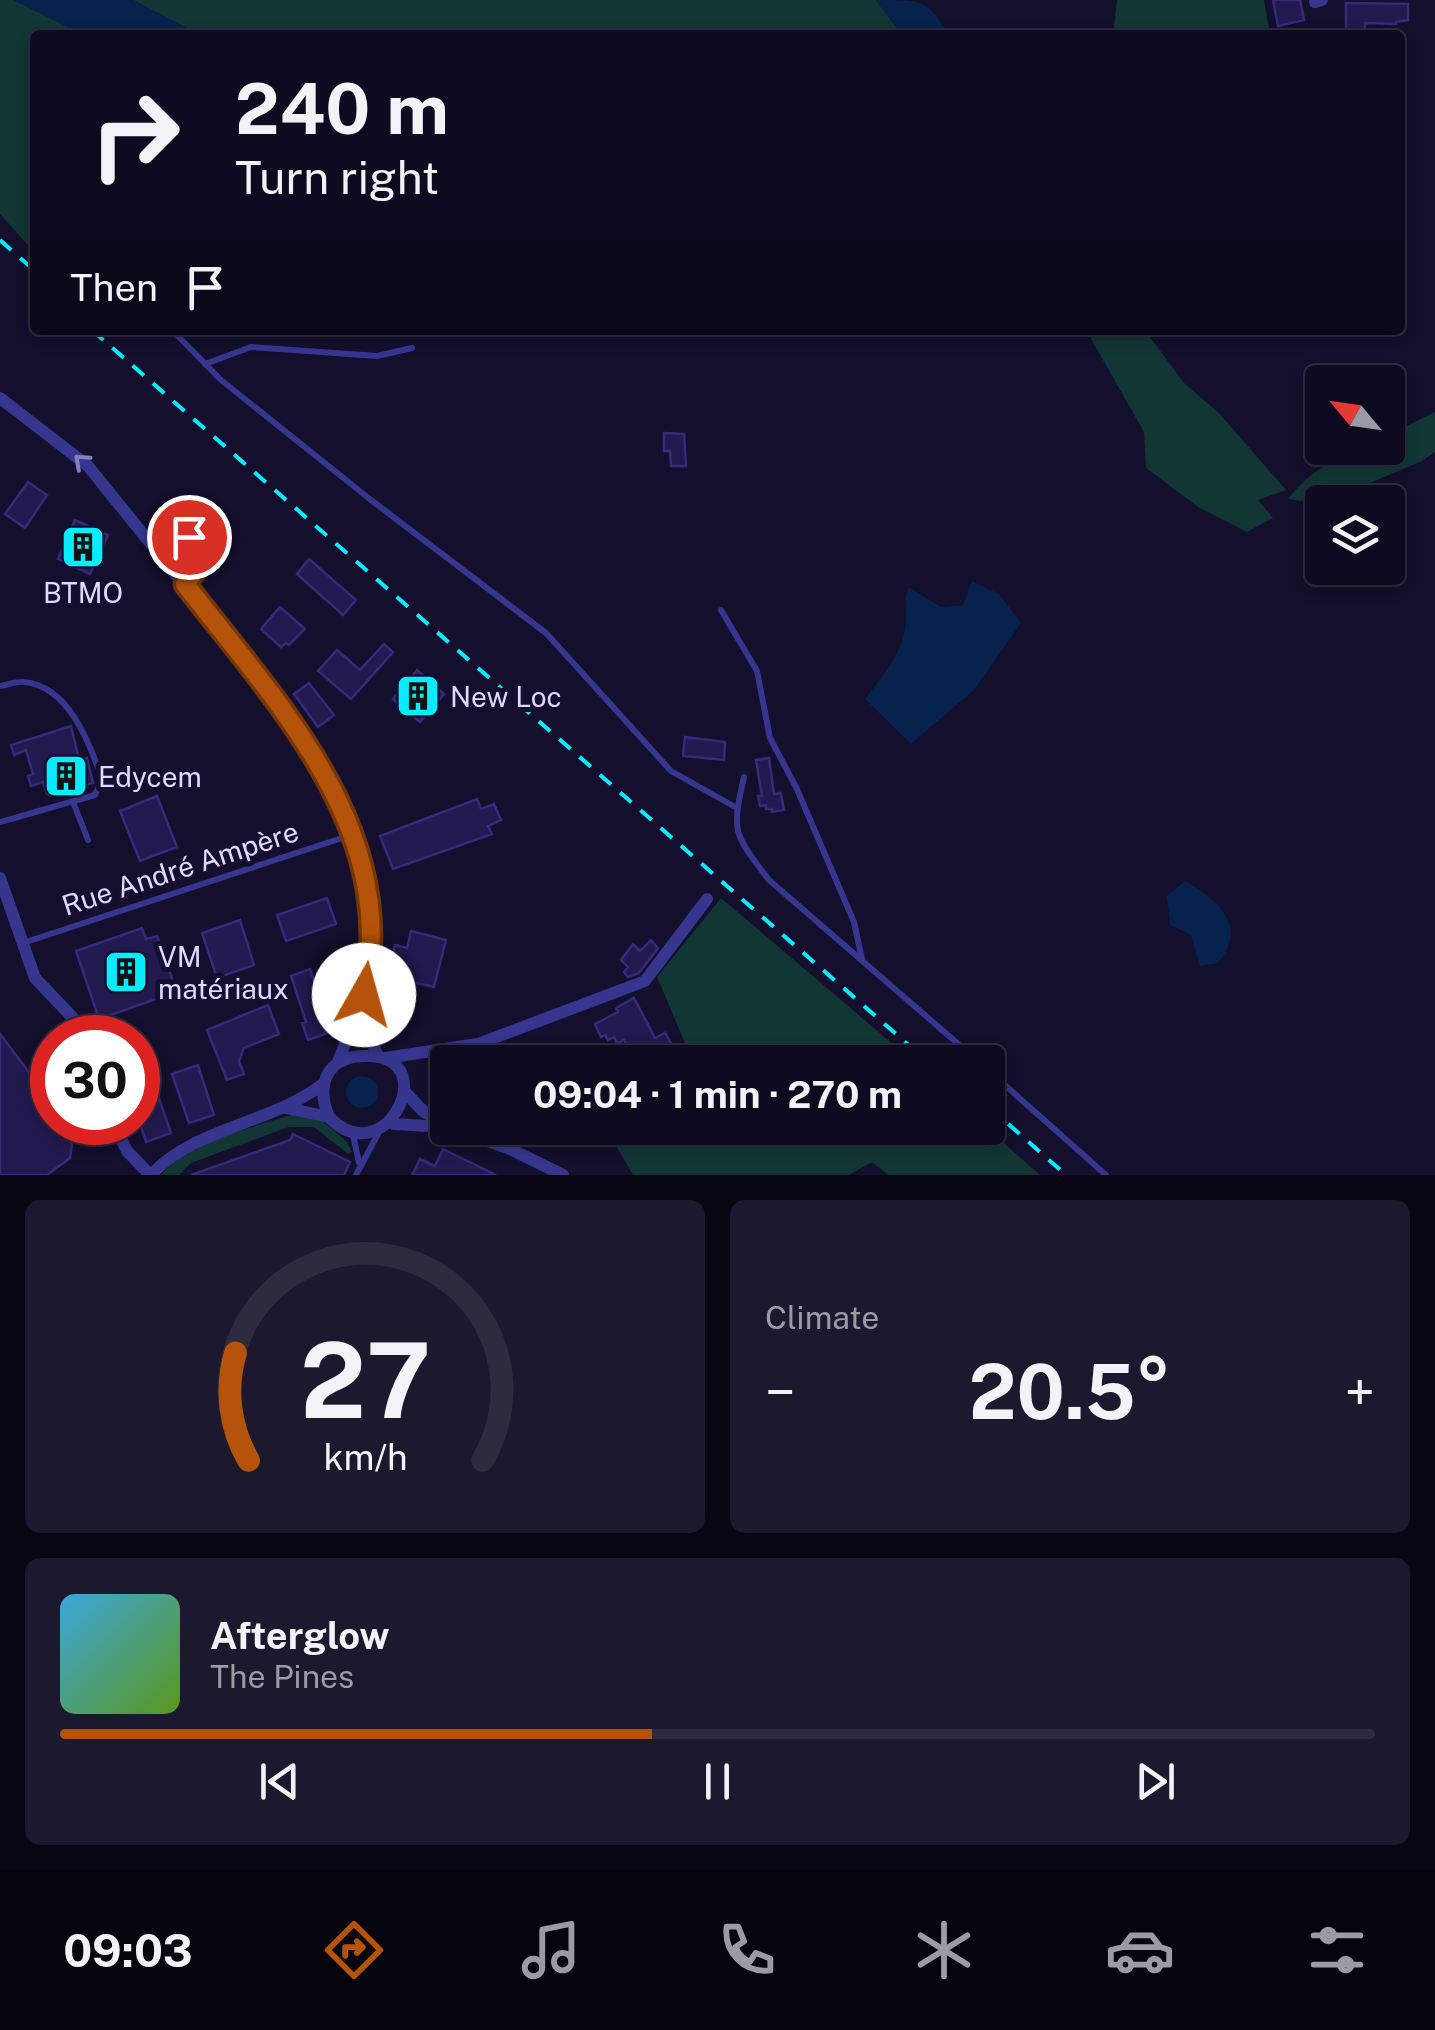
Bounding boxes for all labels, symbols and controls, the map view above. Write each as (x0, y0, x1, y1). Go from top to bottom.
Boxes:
text: 240 m (235, 67, 449, 150)
icon: right (70, 70, 200, 200)
text: Turn right (235, 151, 439, 204)
icon: arrive (178, 260, 233, 315)
text: Then (70, 265, 158, 310)
north arrow (1305, 365, 1405, 465)
map controls (1305, 365, 1405, 585)
one-way arrow (74, 455, 93, 473)
button: layers (1305, 485, 1405, 585)
pin (147, 495, 232, 580)
icon: arrive (162, 510, 217, 565)
building icon: BTMO (60, 524, 106, 570)
place label: BTMO (43, 576, 123, 609)
building icon: New Loc (395, 673, 441, 719)
place label: New Loc (450, 680, 562, 713)
building icon: Edycem (43, 753, 89, 799)
place label: Edycem (98, 760, 202, 793)
street label: Rue André Ampère (58, 814, 302, 922)
place label: VM matériaux (158, 940, 289, 1005)
position arrow (312, 943, 416, 1047)
building icon: VM matériaux (103, 949, 149, 995)
speed limit sign: 30 (30, 1015, 160, 1145)
text: 09:04 · 1 min · 270 m (533, 1072, 902, 1117)
text: Climate (765, 1299, 879, 1336)
text: 27 (299, 1319, 431, 1441)
text: 20.5° (969, 1348, 1171, 1436)
text: − (765, 1360, 796, 1424)
text: + (1344, 1360, 1375, 1424)
text: km/h (323, 1436, 407, 1478)
text: Afterglow (210, 1613, 390, 1658)
text: The Pines (210, 1658, 354, 1695)
icon: previous (252, 1754, 307, 1809)
icon: pause (690, 1754, 745, 1809)
icon: next (1128, 1754, 1183, 1809)
icon: directions (319, 1915, 389, 1985)
icon: music (516, 1915, 586, 1985)
icon: phone (712, 1915, 782, 1985)
icon: climate (909, 1915, 979, 1985)
icon: car (1105, 1915, 1175, 1985)
icon: filters (1302, 1915, 1372, 1985)
text: 09:03 (63, 1924, 193, 1977)

